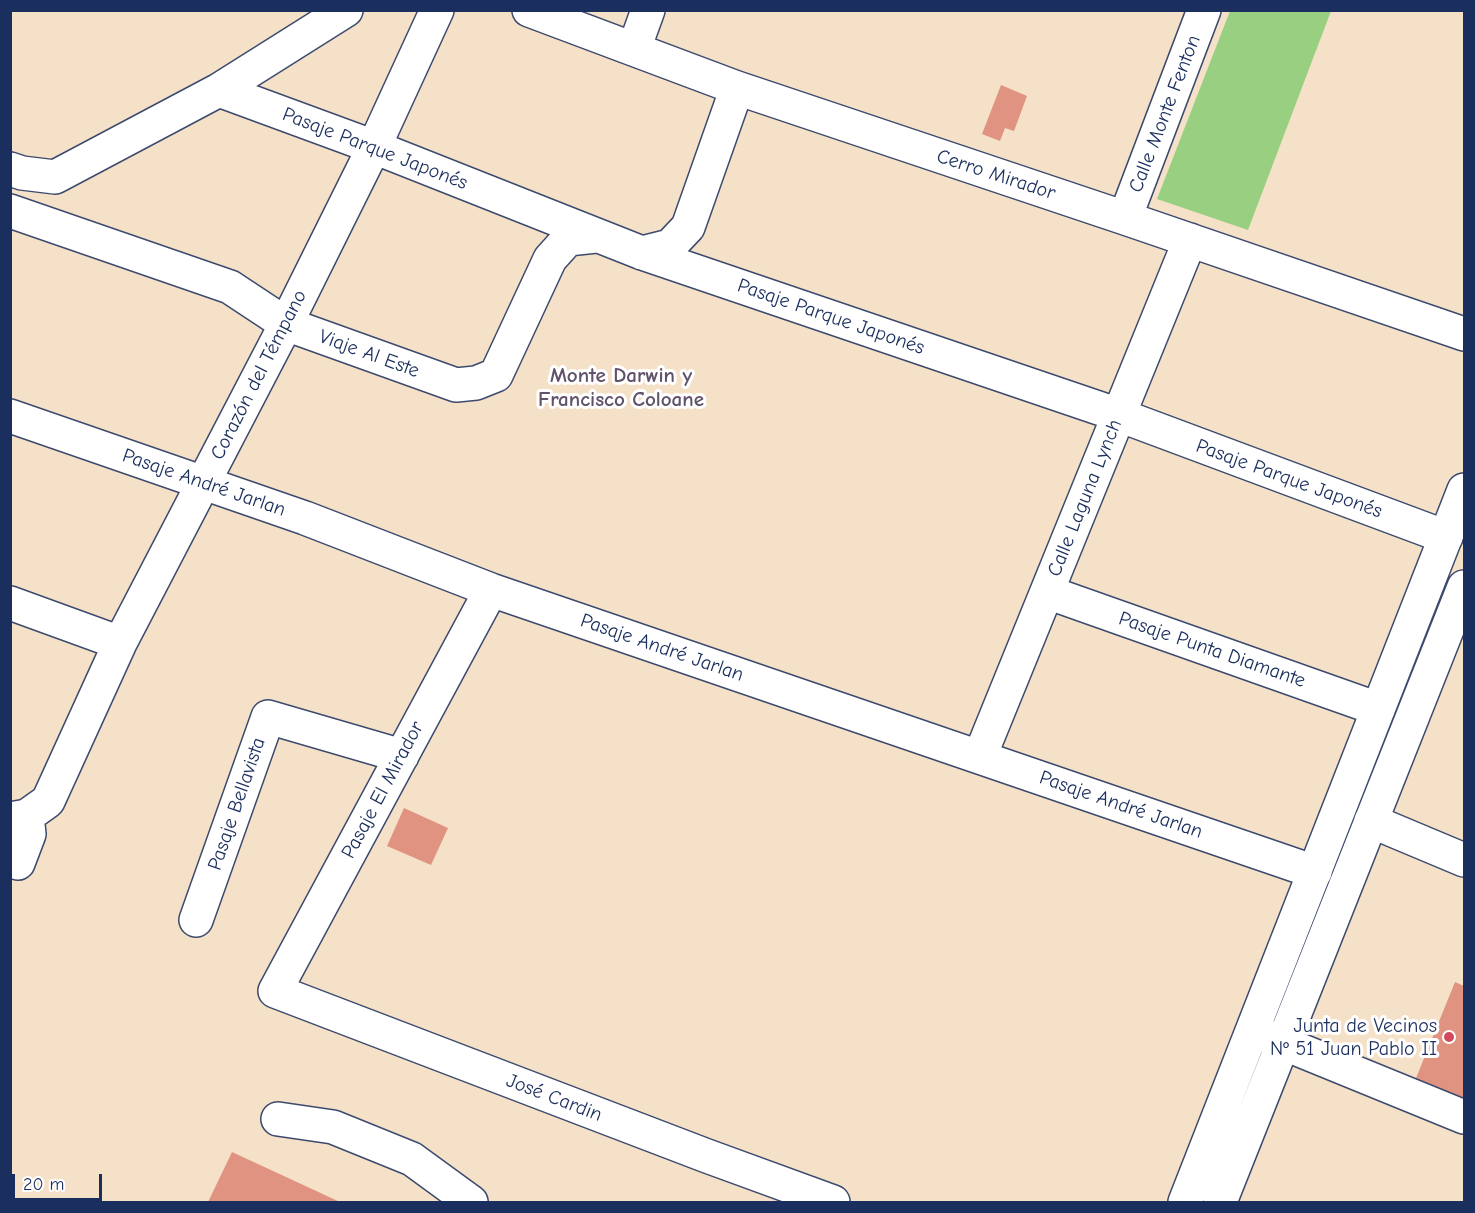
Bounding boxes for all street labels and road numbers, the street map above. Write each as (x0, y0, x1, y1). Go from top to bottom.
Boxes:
street label: Calle Monte Fenton (1124, 32, 1206, 196)
street label: Pasaje Parque Japonés (279, 103, 471, 195)
street label: Cerro Mirador (934, 145, 1058, 205)
street label: Pasaje Parque Japonés (734, 274, 928, 360)
street label: Corazón del Témpano (206, 286, 312, 464)
street label: Viaje Al Este (315, 325, 423, 383)
street label: Calle Laguna Lynch (1043, 416, 1127, 580)
street label: Pasaje Parque Japonés (1193, 434, 1385, 524)
street label: Pasaje André Jarlan (119, 444, 289, 522)
street label: Pasaje Punta Diamante (1116, 607, 1308, 693)
street label: Pasaje André Jarlan (577, 609, 747, 687)
street label: Pasaje El Mirador (337, 717, 429, 863)
street label: Pasaje Bellavista (203, 734, 271, 874)
street label: Pasaje André Jarlan (1036, 766, 1206, 844)
street label: José Cardin (503, 1069, 605, 1127)

